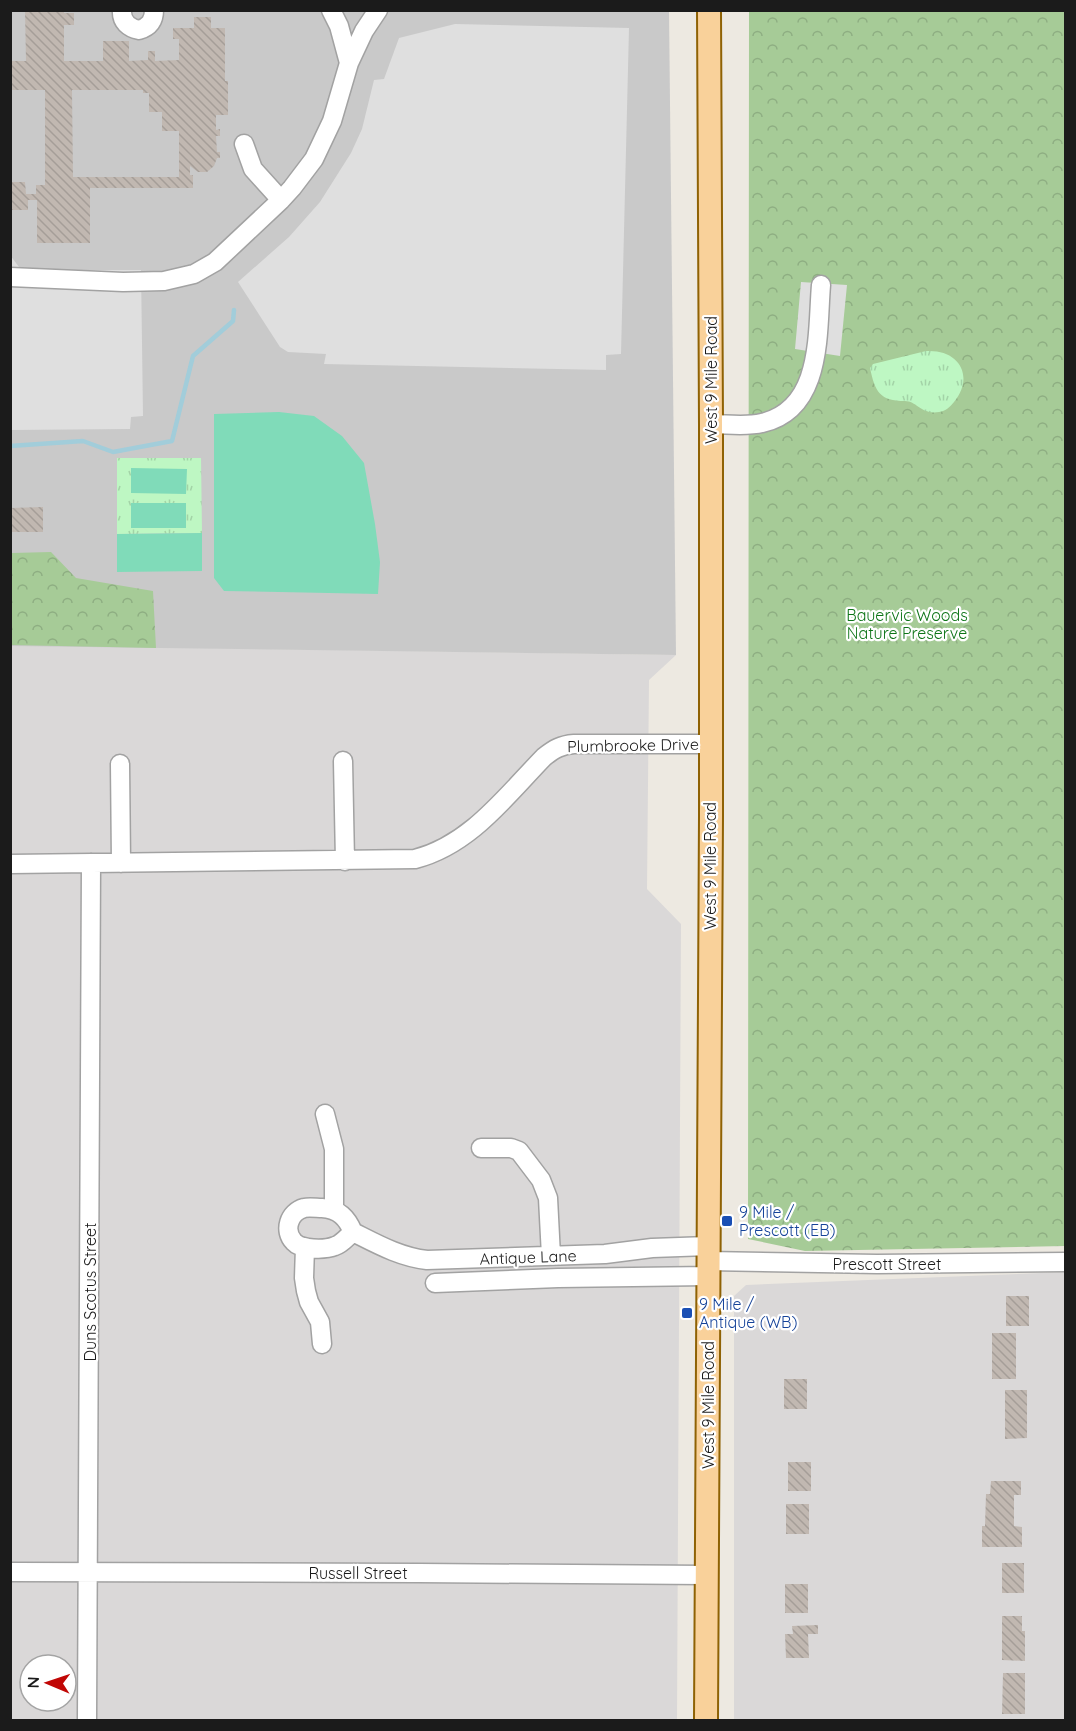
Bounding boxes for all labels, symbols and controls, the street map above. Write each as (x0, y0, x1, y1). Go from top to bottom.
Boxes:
street label: West 9 Mile Road (701, 316, 721, 444)
park label: Bauervic Woods Nature Preserve (846, 605, 968, 643)
street label: Plumbrooke Drive (567, 734, 699, 756)
street label: West 9 Mile Road (700, 802, 720, 930)
place label: 9 Mile / Prescott (EB) (739, 1202, 836, 1240)
marker: 9 Mile / Prescott (EB) (720, 1214, 734, 1228)
street label: Duns Scotus Street (80, 1223, 100, 1361)
street label: Antique Lane (479, 1245, 577, 1269)
street label: Prescott Street (833, 1254, 941, 1274)
place label: 9 Mile / Antique (WB) (699, 1294, 798, 1332)
marker: 9 Mile / Antique (WB) (680, 1306, 694, 1320)
street label: West 9 Mile Road (698, 1341, 718, 1469)
street label: Russell Street (308, 1563, 408, 1583)
north arrow (18, 1653, 78, 1713)
text: N (23, 1676, 43, 1689)

